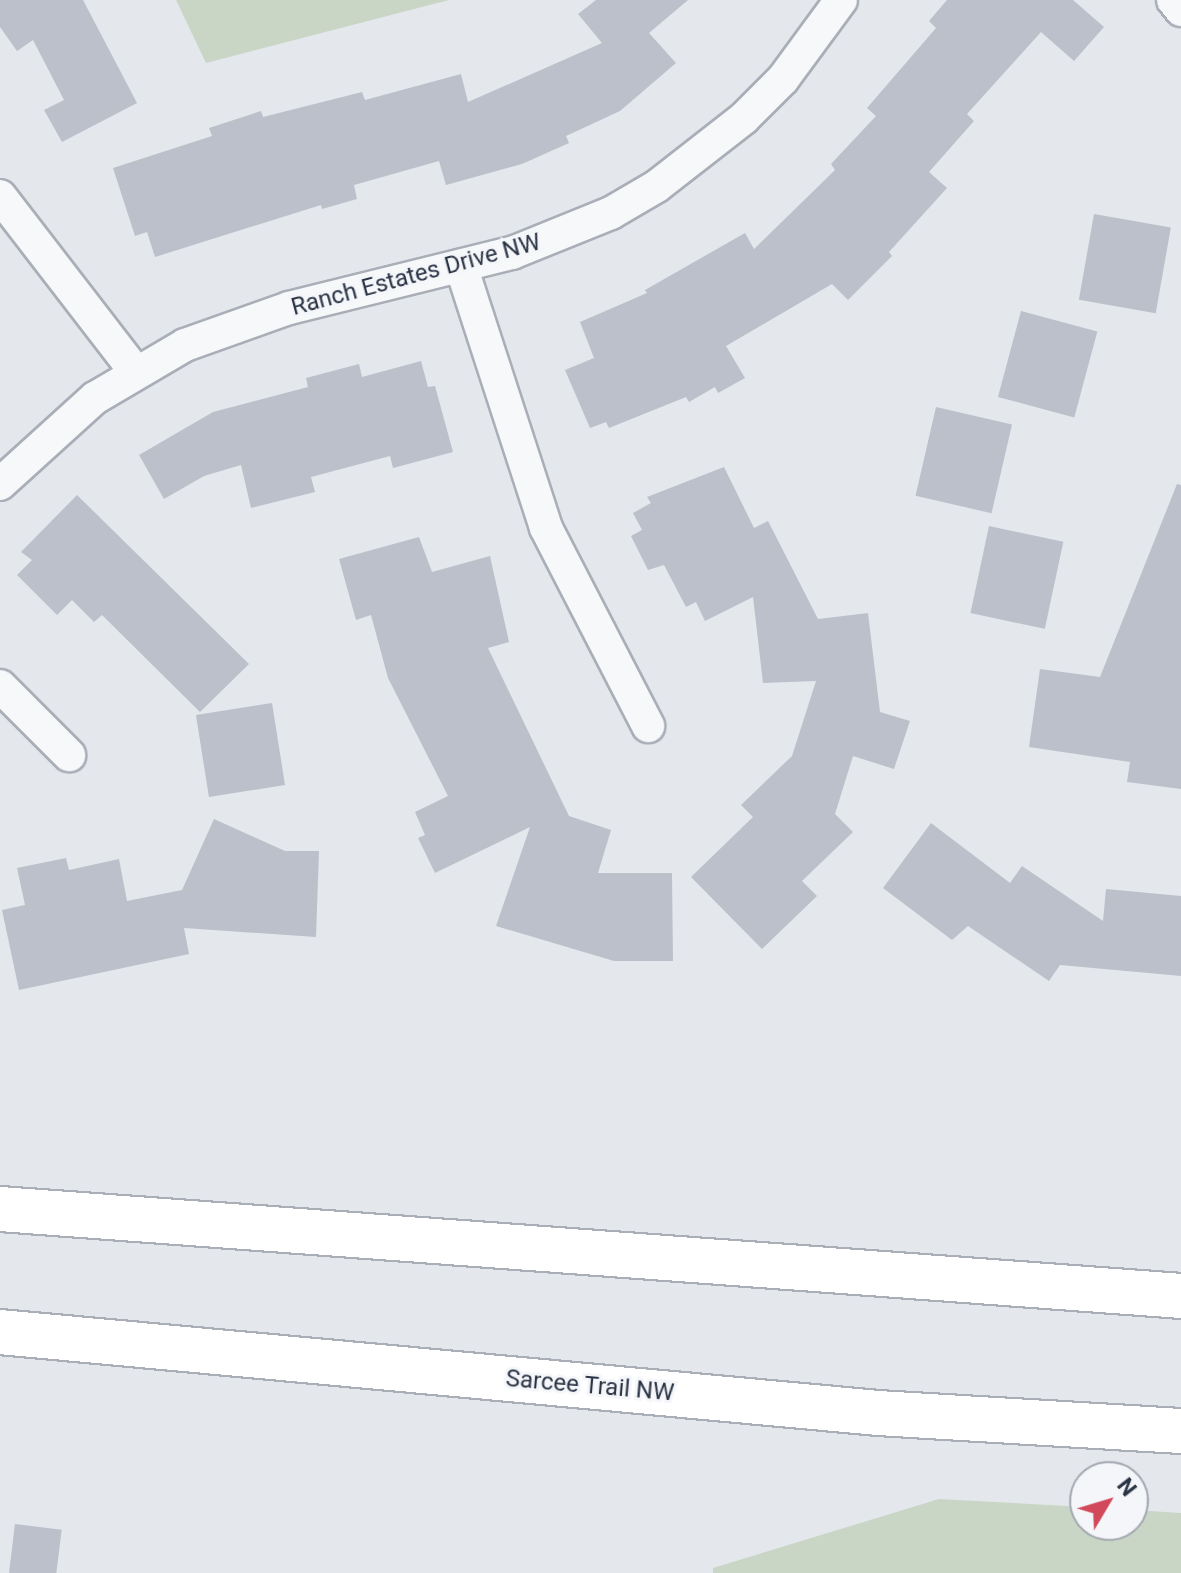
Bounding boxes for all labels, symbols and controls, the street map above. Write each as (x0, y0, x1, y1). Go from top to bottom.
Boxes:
street label: Ranch Estates Drive NW (288, 228, 544, 322)
street label: Sarcee Trail NW (504, 1364, 676, 1408)
north arrow (1069, 1461, 1149, 1541)
text: N (1112, 1473, 1141, 1501)

